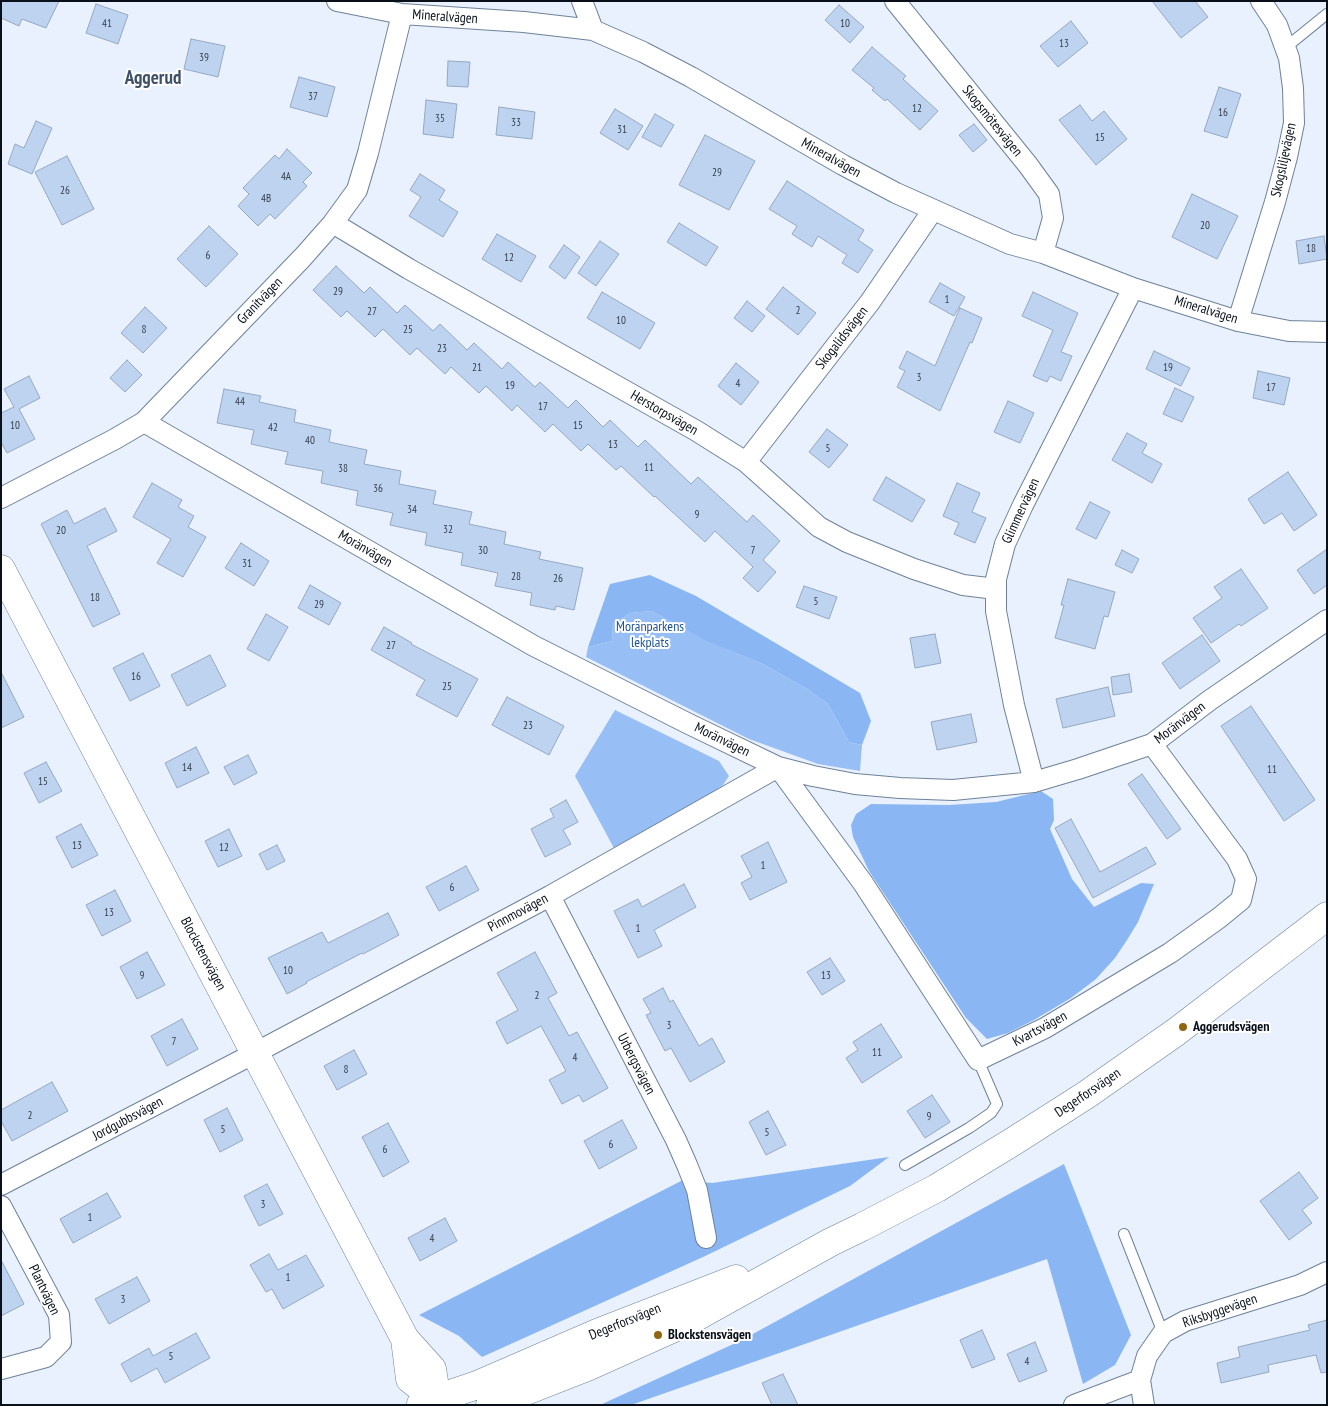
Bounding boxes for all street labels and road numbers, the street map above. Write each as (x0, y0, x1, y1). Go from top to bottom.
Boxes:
street label: Mineralvägen (412, 6, 478, 28)
street label: Skogsmötesvägen (958, 82, 1026, 160)
street label: Skogsliljevägen (1268, 121, 1300, 199)
street label: Mineralvägen (798, 135, 864, 181)
street label: Granitvägen (234, 274, 286, 328)
street label: Mineralvägen (1172, 292, 1240, 328)
street label: Skogalidsvägen (812, 303, 872, 373)
street label: Herstorpsvägen (627, 387, 701, 439)
street label: Glimmervägen (999, 476, 1043, 546)
street label: Moränvägen (335, 527, 395, 571)
street label: Moränvägen (1151, 698, 1209, 748)
street label: Moränvägen (692, 719, 752, 761)
street label: Pinnmovägen (485, 890, 551, 936)
street label: Blockstensvägen (177, 915, 229, 993)
street label: Kvartsvägen (1010, 1008, 1070, 1050)
street label: Urbergsvägen (613, 1031, 659, 1097)
street label: Degerforsvägen (1052, 1065, 1124, 1121)
street label: Jordgubbsvägen (90, 1093, 166, 1145)
street label: Plantvägen (25, 1262, 63, 1318)
street label: Riksbyggevägen (1180, 1290, 1260, 1332)
street label: Degerforsvägen (587, 1300, 663, 1344)

